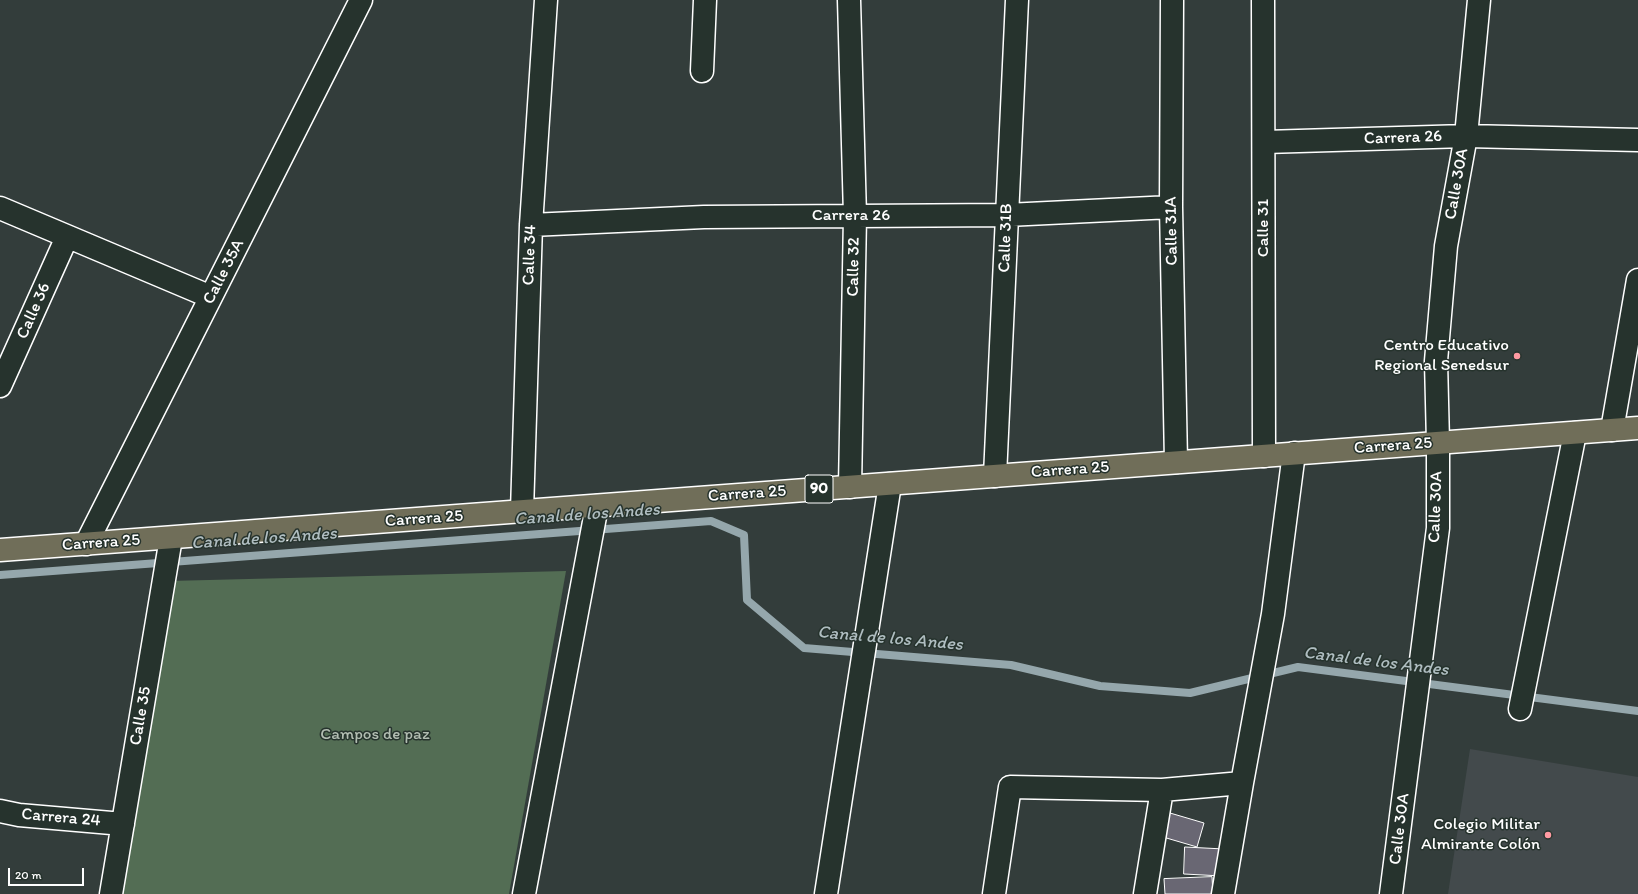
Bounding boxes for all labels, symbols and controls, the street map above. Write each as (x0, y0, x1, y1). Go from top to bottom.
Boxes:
street label: Carrera 26 (1363, 126, 1443, 150)
street label: Calle 30A (1441, 147, 1473, 221)
street label: Calle 31A (1161, 196, 1183, 266)
street label: Calle 31 (1254, 199, 1274, 257)
street label: Calle 31B (995, 203, 1017, 273)
street label: Carrera 26 (812, 206, 890, 226)
street label: Calle 34 (519, 224, 541, 286)
street label: Calle 35A (199, 236, 249, 308)
street label: Calle 32 (843, 237, 865, 297)
street label: Calle 36 (13, 280, 55, 342)
place label: Centro Educativo Regional Senedsur (1374, 336, 1509, 376)
marker: Centro Educativo Regional Senedsur (1512, 351, 1522, 361)
street label: Carrera 25 (1353, 433, 1433, 459)
street label: Carrera 25 (1030, 457, 1110, 483)
street label: Calle 30A (1425, 471, 1447, 543)
road number: 90 (805, 475, 833, 503)
street label: Carrera 25 (707, 481, 787, 507)
water label: Canal de los Andes (513, 499, 661, 531)
street label: Carrera 25 (384, 506, 464, 532)
water label: Canal de los Andes (190, 523, 338, 555)
street label: Carrera 25 (61, 530, 141, 556)
water label: Canal de los Andes (816, 622, 964, 656)
water label: Canal de los Andes (1302, 642, 1450, 682)
street label: Calle 35 (126, 685, 156, 747)
park label: Campos de paz (320, 725, 430, 745)
street label: Calle 30A (1385, 792, 1415, 866)
street label: Carrera 24 (20, 804, 102, 832)
place label: Colegio Militar Almirante Colón (1421, 815, 1540, 855)
marker: Colegio Militar Almirante Colón (1543, 830, 1553, 840)
scale bar (10, 860, 86, 886)
text: 20 m (15, 868, 42, 882)

